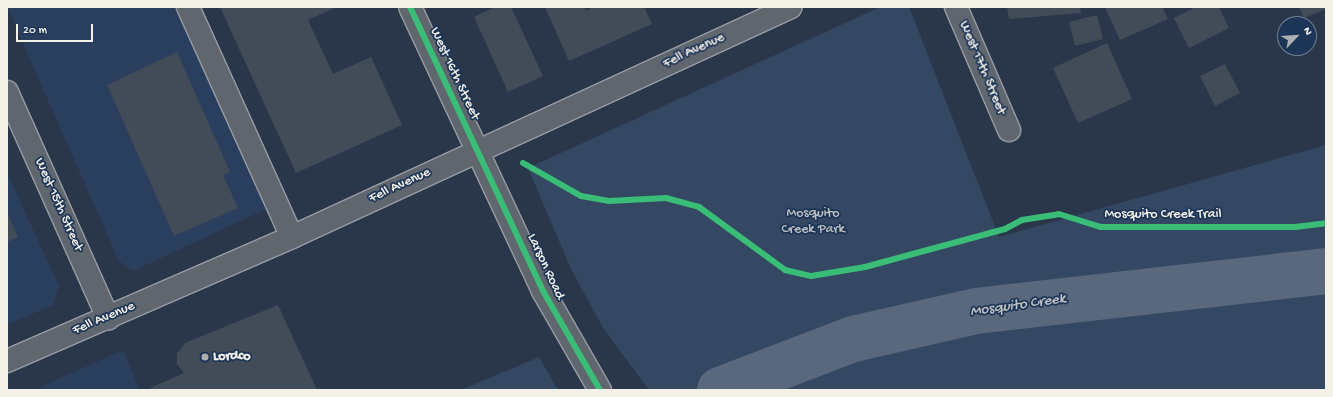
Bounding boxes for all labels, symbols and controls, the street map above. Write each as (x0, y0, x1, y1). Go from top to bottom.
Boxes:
scale bar (18, 16, 95, 42)
north arrow (1277, 16, 1317, 56)
street label: West 17th Street (955, 19, 1009, 117)
text: 20 m (23, 24, 47, 38)
street label: West 16th Street (425, 25, 483, 123)
text: N (1300, 26, 1314, 37)
street label: Fell Avenue (661, 29, 727, 73)
street label: West 15th Street (30, 156, 86, 254)
street label: Fell Avenue (367, 164, 433, 208)
park label: Mosquito Creek Park (781, 206, 845, 238)
street label: Mosquito Creek Trail (1104, 207, 1222, 223)
street label: Larson Road (522, 231, 568, 303)
water label: Mosquito Creek (969, 290, 1067, 322)
street label: Fell Avenue (70, 298, 138, 340)
place label: Lordco (213, 349, 251, 365)
marker: Lordco (200, 352, 210, 362)

